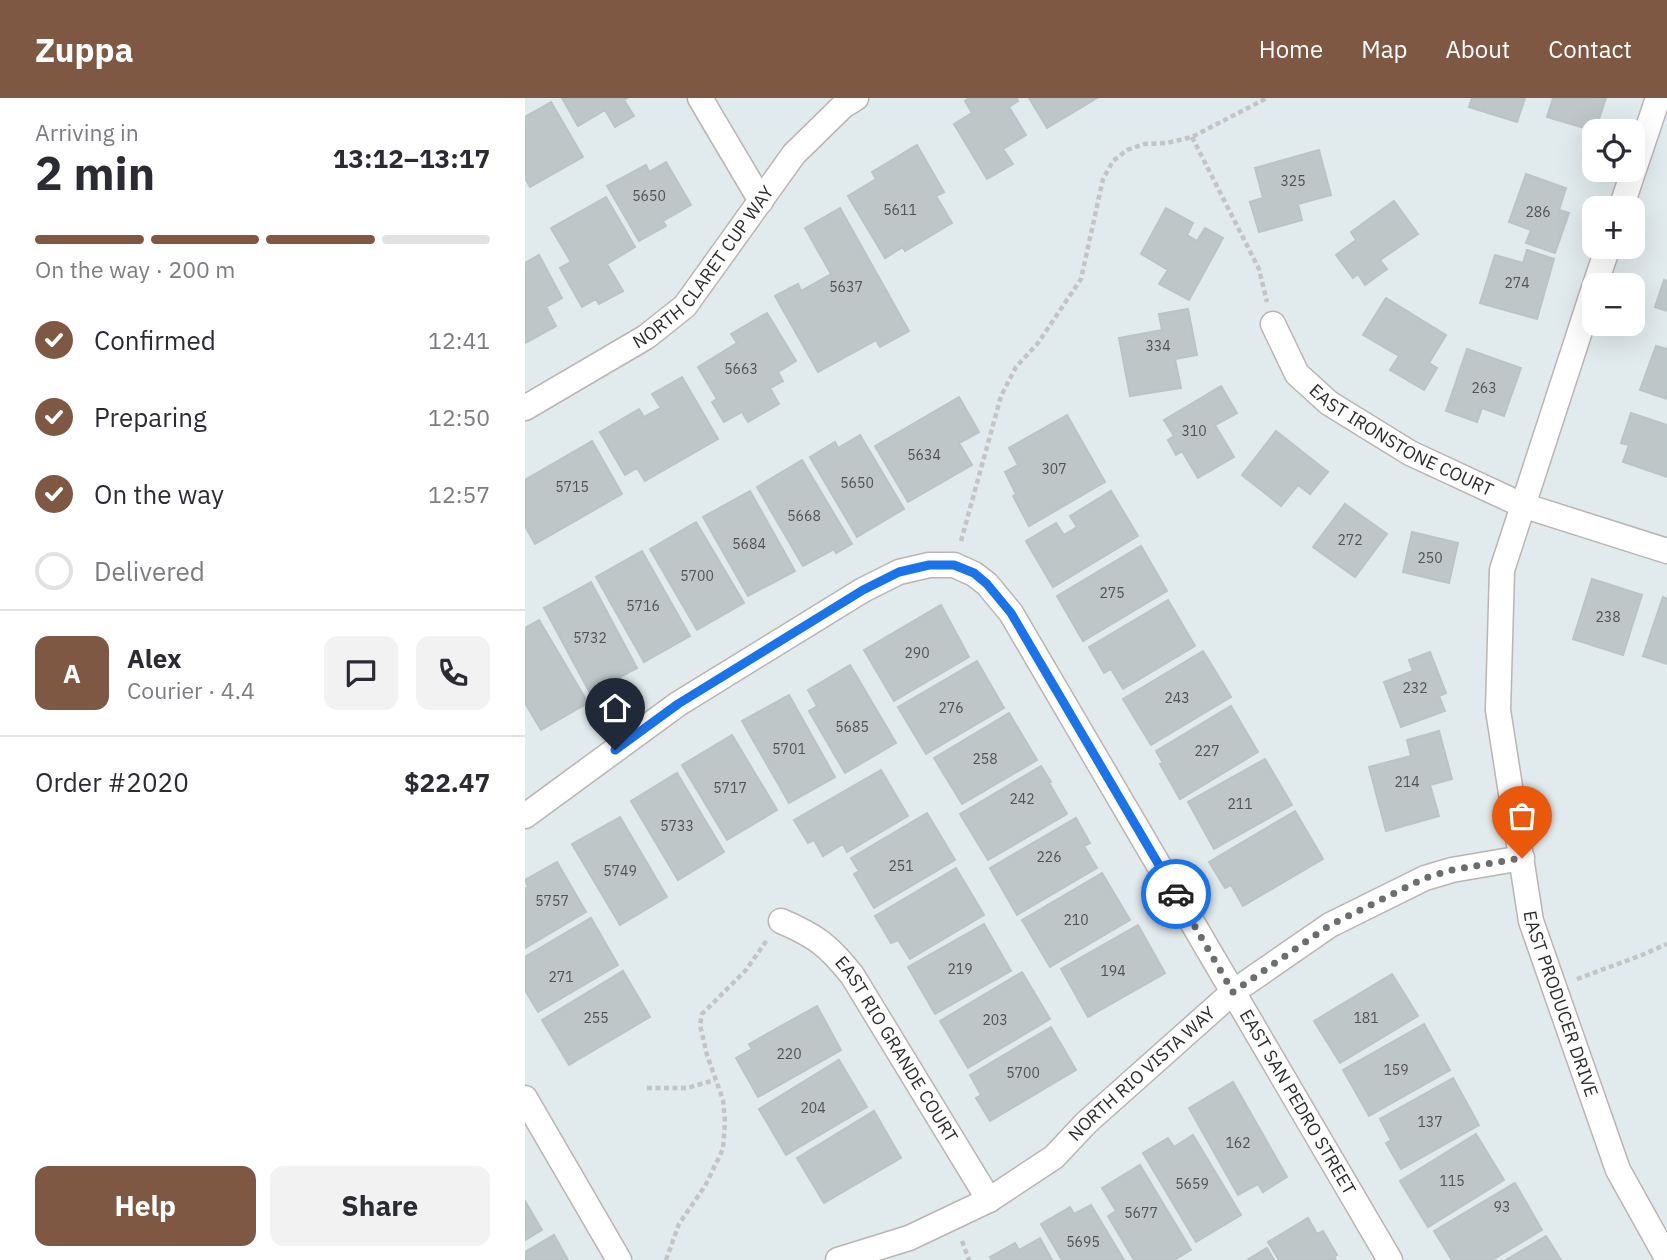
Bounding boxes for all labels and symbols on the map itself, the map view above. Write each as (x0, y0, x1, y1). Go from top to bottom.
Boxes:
house number: 325 (1280, 172, 1306, 190)
street label: NORTH CLARET CUP WAY (628, 181, 779, 353)
house number: 5650 (632, 187, 666, 205)
house number: 5611 (883, 201, 917, 219)
house number: 286 (1525, 203, 1551, 221)
house number: 274 (1504, 274, 1530, 292)
house number: 5637 (829, 278, 863, 296)
house number: 334 (1145, 337, 1171, 355)
house number: 5663 (724, 360, 758, 378)
street label: EAST IRONSTONE COURT (1305, 379, 1497, 501)
house number: 263 (1471, 379, 1497, 397)
house number: 310 (1181, 422, 1207, 440)
house number: 5634 (907, 446, 941, 464)
house number: 307 (1041, 460, 1067, 478)
house number: 5650 (840, 474, 874, 492)
house number: 5715 (555, 478, 589, 496)
house number: 5668 (787, 507, 821, 525)
house number: 272 (1337, 531, 1363, 549)
house number: 5684 (732, 535, 766, 553)
house number: 250 (1417, 549, 1443, 567)
house number: 5700 (680, 567, 714, 585)
house number: 275 (1099, 584, 1125, 602)
house number: 5716 (626, 597, 660, 615)
house number: 238 (1595, 608, 1621, 626)
house number: 5732 (573, 629, 607, 647)
house number: 290 (904, 644, 930, 662)
pin (585, 678, 645, 750)
house number: 232 (1402, 679, 1428, 697)
house number: 243 (1164, 689, 1190, 707)
house number: 276 (938, 699, 964, 717)
house number: 5685 (835, 718, 869, 736)
house number: 5701 (772, 740, 806, 758)
house number: 227 (1194, 742, 1220, 760)
house number: 258 (972, 750, 998, 768)
house number: 214 (1394, 773, 1420, 791)
house number: 5717 (713, 779, 747, 797)
pin (1492, 786, 1552, 858)
house number: 242 (1009, 790, 1035, 808)
house number: 211 (1227, 795, 1253, 813)
house number: 5733 (660, 817, 694, 835)
house number: 226 (1036, 848, 1062, 866)
house number: 251 (888, 857, 914, 875)
courier (1141, 859, 1211, 929)
house number: 5749 (603, 862, 637, 880)
house number: 5757 (535, 892, 569, 910)
street label: EAST PRODUCER DRIVE (1519, 909, 1604, 1100)
house number: 210 (1063, 911, 1089, 929)
street label: EAST RIO GRANDE COURT (830, 951, 963, 1146)
house number: 219 (947, 960, 973, 978)
house number: 194 (1100, 962, 1126, 980)
house number: 271 (548, 968, 574, 986)
street label: NORTH RIO VISTA WAY (1063, 1001, 1220, 1146)
street label: EAST SAN PEDRO STREET (1235, 1005, 1361, 1199)
house number: 255 (583, 1009, 609, 1027)
house number: 181 (1353, 1009, 1379, 1027)
house number: 203 (982, 1011, 1008, 1029)
house number: 220 (776, 1045, 802, 1063)
house number: 159 (1383, 1061, 1409, 1079)
house number: 5700 (1006, 1064, 1040, 1082)
house number: 204 (800, 1099, 826, 1117)
house number: 137 (1417, 1113, 1443, 1131)
house number: 162 (1225, 1134, 1251, 1152)
house number: 115 (1439, 1172, 1465, 1190)
house number: 5659 (1175, 1175, 1209, 1193)
house number: 93 (1494, 1198, 1510, 1216)
house number: 5677 (1124, 1204, 1158, 1222)
house number: 5695 (1066, 1233, 1100, 1251)

